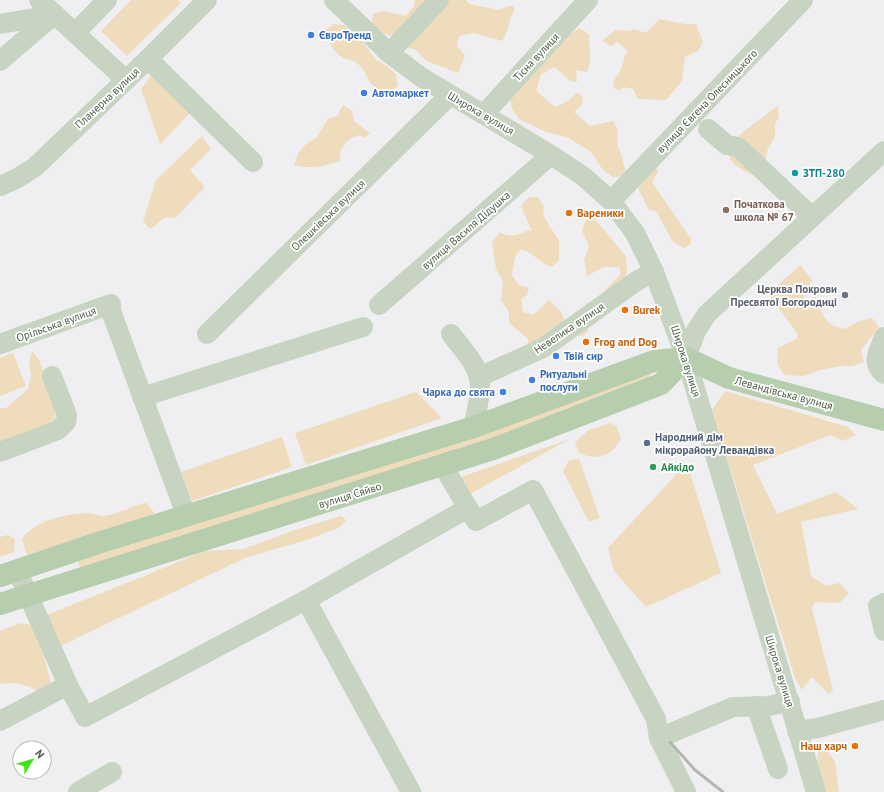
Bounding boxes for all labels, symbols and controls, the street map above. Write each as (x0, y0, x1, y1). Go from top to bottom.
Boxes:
place label: ЄвроТренд (319, 28, 372, 42)
marker: ЄвроТренд (306, 30, 316, 40)
street label: Тісна вулиця (510, 30, 562, 84)
street label: вулиця Євгена Олесницького (654, 46, 760, 156)
street label: Планерна вулиця (72, 64, 142, 132)
place label: Автомаркет (372, 86, 429, 100)
marker: Автомаркет (359, 88, 369, 98)
street label: Широка вулиця (445, 88, 517, 138)
place label: ЗТП-280 (803, 166, 845, 180)
marker: ЗТП-280 (790, 168, 800, 178)
street label: Олешківська вулиця (288, 176, 368, 254)
street label: вулиця Василя Дідушка (419, 188, 513, 272)
place label: Початкова школа № 67 (734, 197, 794, 224)
marker: Початкова школа № 67 (721, 205, 731, 215)
place label: Вареники (577, 206, 624, 220)
marker: Вареники (564, 208, 574, 218)
place label: Церква Покрови Пресвятої Богородиці (731, 282, 837, 309)
marker: Церква Покрови Пресвятої Богородиці (840, 290, 850, 300)
street label: Невелика вулиця (531, 299, 607, 357)
street label: Орільська вулиця (14, 303, 98, 345)
place label: Burek (633, 303, 661, 317)
marker: Burek (620, 305, 630, 315)
street label: Широка вулиця (668, 323, 704, 399)
place label: Frog and Dog (594, 335, 657, 349)
marker: Frog and Dog (581, 337, 591, 347)
place label: Твій сир (564, 349, 603, 363)
marker: Твій сир (551, 351, 561, 361)
place label: Ритуальні послуги (540, 367, 587, 394)
street label: Левандівська вулиця (733, 373, 834, 413)
marker: Ритуальні послуги (527, 375, 537, 385)
place label: Чарка до свята (422, 385, 495, 399)
marker: Чарка до свята (498, 387, 508, 397)
place label: Народний дім мікрорайону Левандівка (655, 430, 774, 457)
marker: Народний дім мікрорайону Левандівка (642, 438, 652, 448)
place label: Айкідо (661, 460, 694, 474)
marker: Айкідо (648, 462, 658, 472)
street label: вулиця Сяйво (317, 479, 383, 511)
street label: Широка вулиця (762, 633, 798, 709)
place label: Наш харч (801, 739, 847, 753)
north arrow (12, 740, 52, 780)
marker: Наш харч (850, 741, 860, 751)
text: N (32, 747, 48, 761)

